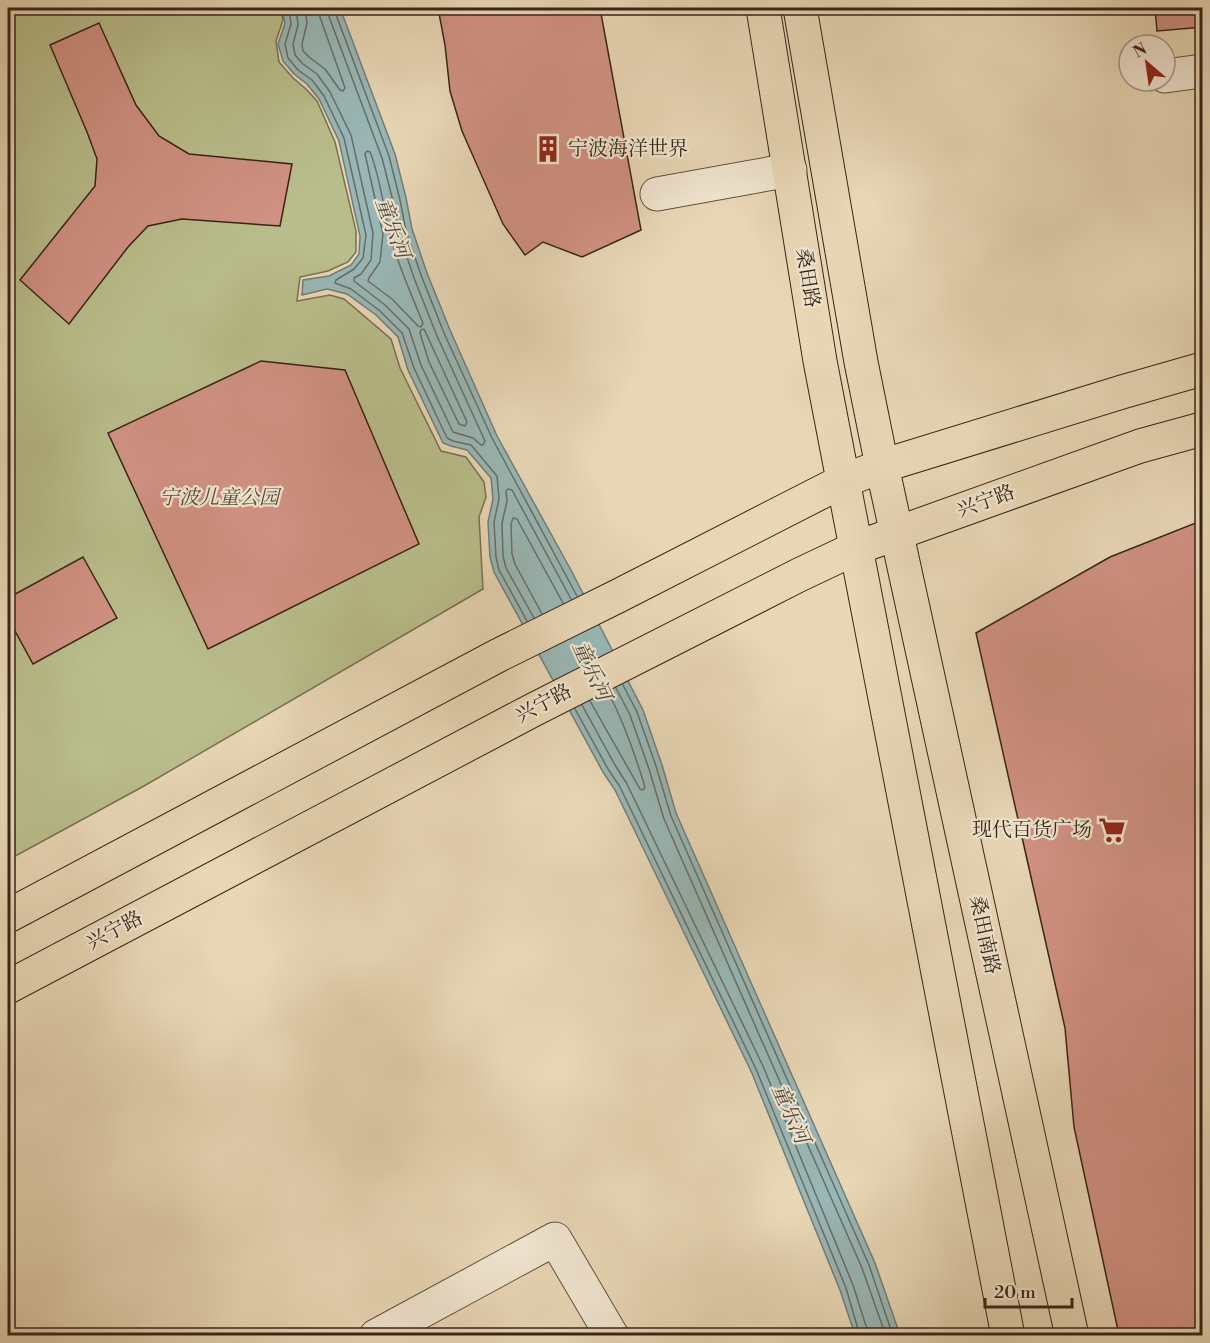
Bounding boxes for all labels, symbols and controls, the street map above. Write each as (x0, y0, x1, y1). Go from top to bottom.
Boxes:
north arrow (1117, 33, 1177, 93)
text: N (1130, 39, 1151, 63)
building icon: 宁波海洋世界 (533, 134, 563, 164)
place label: 宁波海洋世界 (568, 137, 688, 162)
water label: 童乐河 (369, 194, 416, 266)
street label: 桑田路 (790, 246, 824, 310)
street label: 兴宁路 (954, 480, 1018, 524)
park label: 宁波儿童公园 (159, 486, 282, 511)
water label: 童乐河 (566, 637, 618, 709)
street label: 兴宁路 (512, 679, 576, 729)
supermarket icon: 现代百货广场 (1097, 815, 1127, 845)
place label: 现代百货广场 (972, 818, 1092, 843)
street label: 桑田南路 (963, 893, 1005, 977)
street label: 兴宁路 (83, 906, 147, 956)
water label: 童乐河 (765, 1080, 816, 1152)
scale bar (985, 1271, 1072, 1309)
text: 20 m (994, 1281, 1036, 1304)

